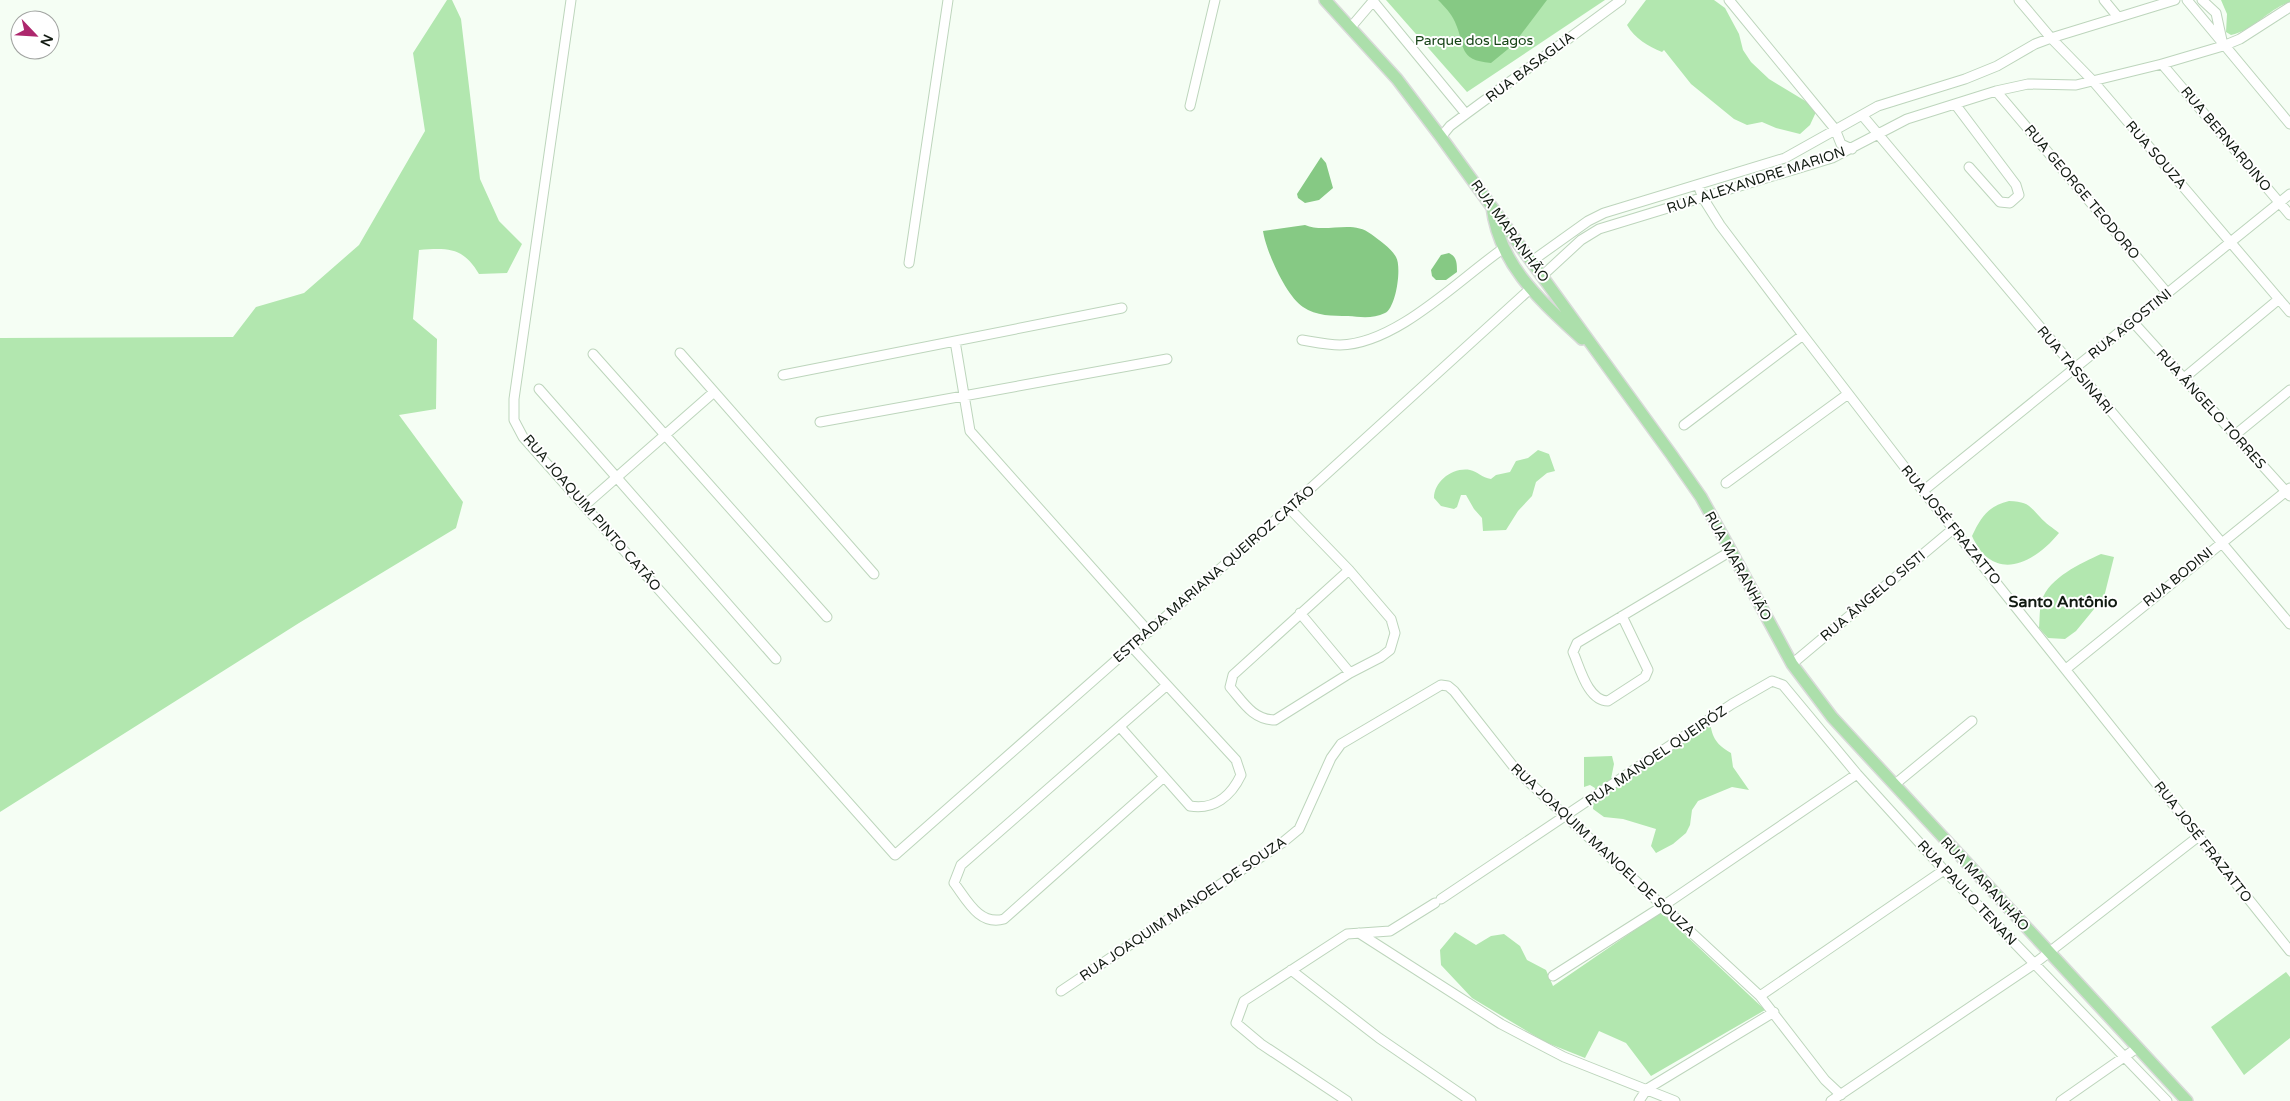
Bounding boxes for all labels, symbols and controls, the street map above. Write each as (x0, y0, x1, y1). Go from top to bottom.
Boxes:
north arrow (10, 10, 60, 60)
street label: RUA BASAGLIA (1482, 28, 1578, 106)
text: N (36, 32, 56, 49)
park label: Parque dos Lagos (1415, 32, 1534, 49)
street label: RUA BERNARDINO (2177, 83, 2275, 195)
street label: RUA SOUZA (2122, 118, 2190, 192)
street label: RUA GEORGE TEODORO (2021, 121, 2143, 263)
street label: RUA ALEXANDRE MARION (1664, 143, 1848, 217)
street label: RUA MARANHÃO (1467, 177, 1553, 285)
street label: RUA AGOSTINI (2085, 285, 2175, 363)
street label: RUA TASSINARI (2033, 323, 2117, 417)
street label: RUA ÂNGELO TORRES (2153, 345, 2270, 473)
street label: RUA JOAQUIM PINTO CATÃO (519, 431, 665, 595)
street label: RUA JOSÉ FRAZATTO (1898, 462, 2004, 588)
street label: ESTRADA MARIANA QUEIROZ CATÃO (1110, 482, 1318, 666)
street label: RUA MARANHÃO (1701, 508, 1775, 624)
street label: RUA BODINI (2140, 544, 2216, 610)
street label: RUA ÂNGELO SISTI (1817, 547, 1929, 645)
district label: Santo Antônio (2009, 592, 2118, 612)
street label: RUA MANOEL QUEIRÓZ (1582, 702, 1730, 810)
street label: RUA JOAQUIM MANOEL DE SOUZA (1507, 760, 1699, 940)
street label: RUA JOSÉ FRAZATTO (2150, 778, 2256, 906)
street label: RUA JOAQUIM MANOEL DE SOUZA (1076, 833, 1290, 985)
street label: RUA MARANHÃO (1937, 834, 2033, 934)
street label: RUA PAULO TENAN (1914, 837, 2020, 949)

